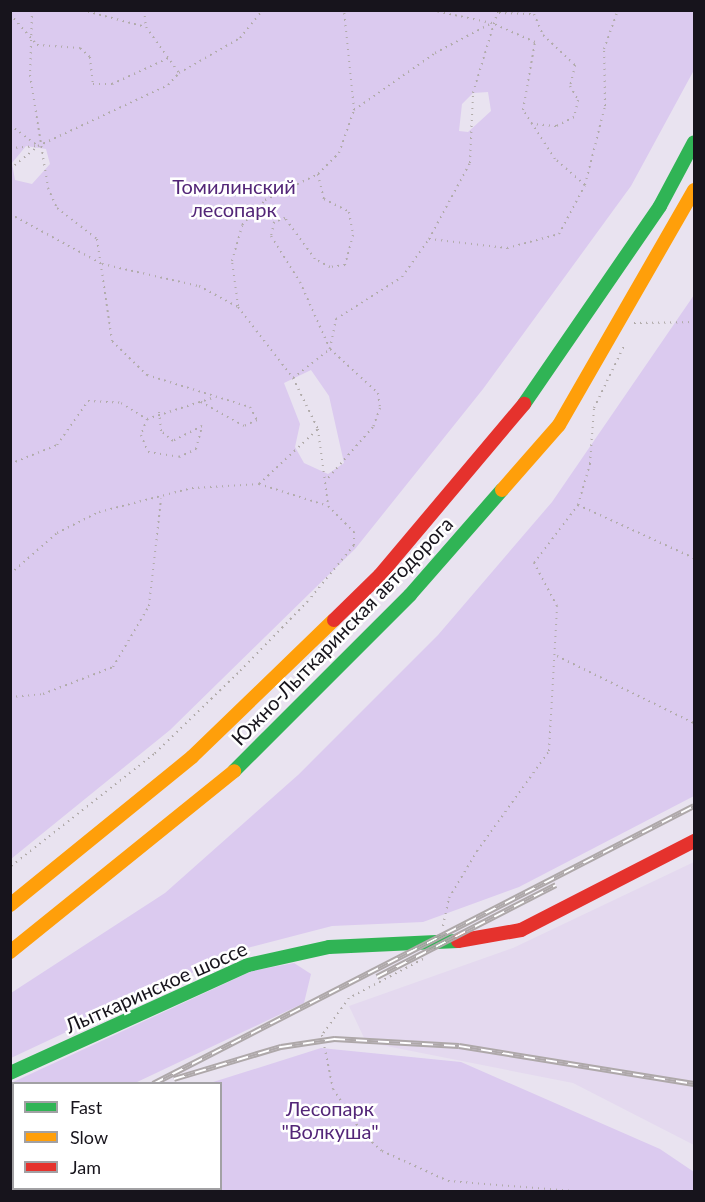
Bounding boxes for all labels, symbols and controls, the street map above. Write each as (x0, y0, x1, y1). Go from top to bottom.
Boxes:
park label: Томилинский лесопарк (172, 175, 296, 222)
street label: Южно-Лыткаринская автодорога (226, 512, 458, 750)
street label: Лыткаринское шоссе (61, 936, 251, 1038)
legend (12, 1082, 222, 1190)
text: Fast (70, 1096, 102, 1118)
park label: Лесопарк "Волкуша" (281, 1097, 379, 1144)
text: Slow (70, 1126, 108, 1148)
text: Jam (70, 1156, 101, 1178)

